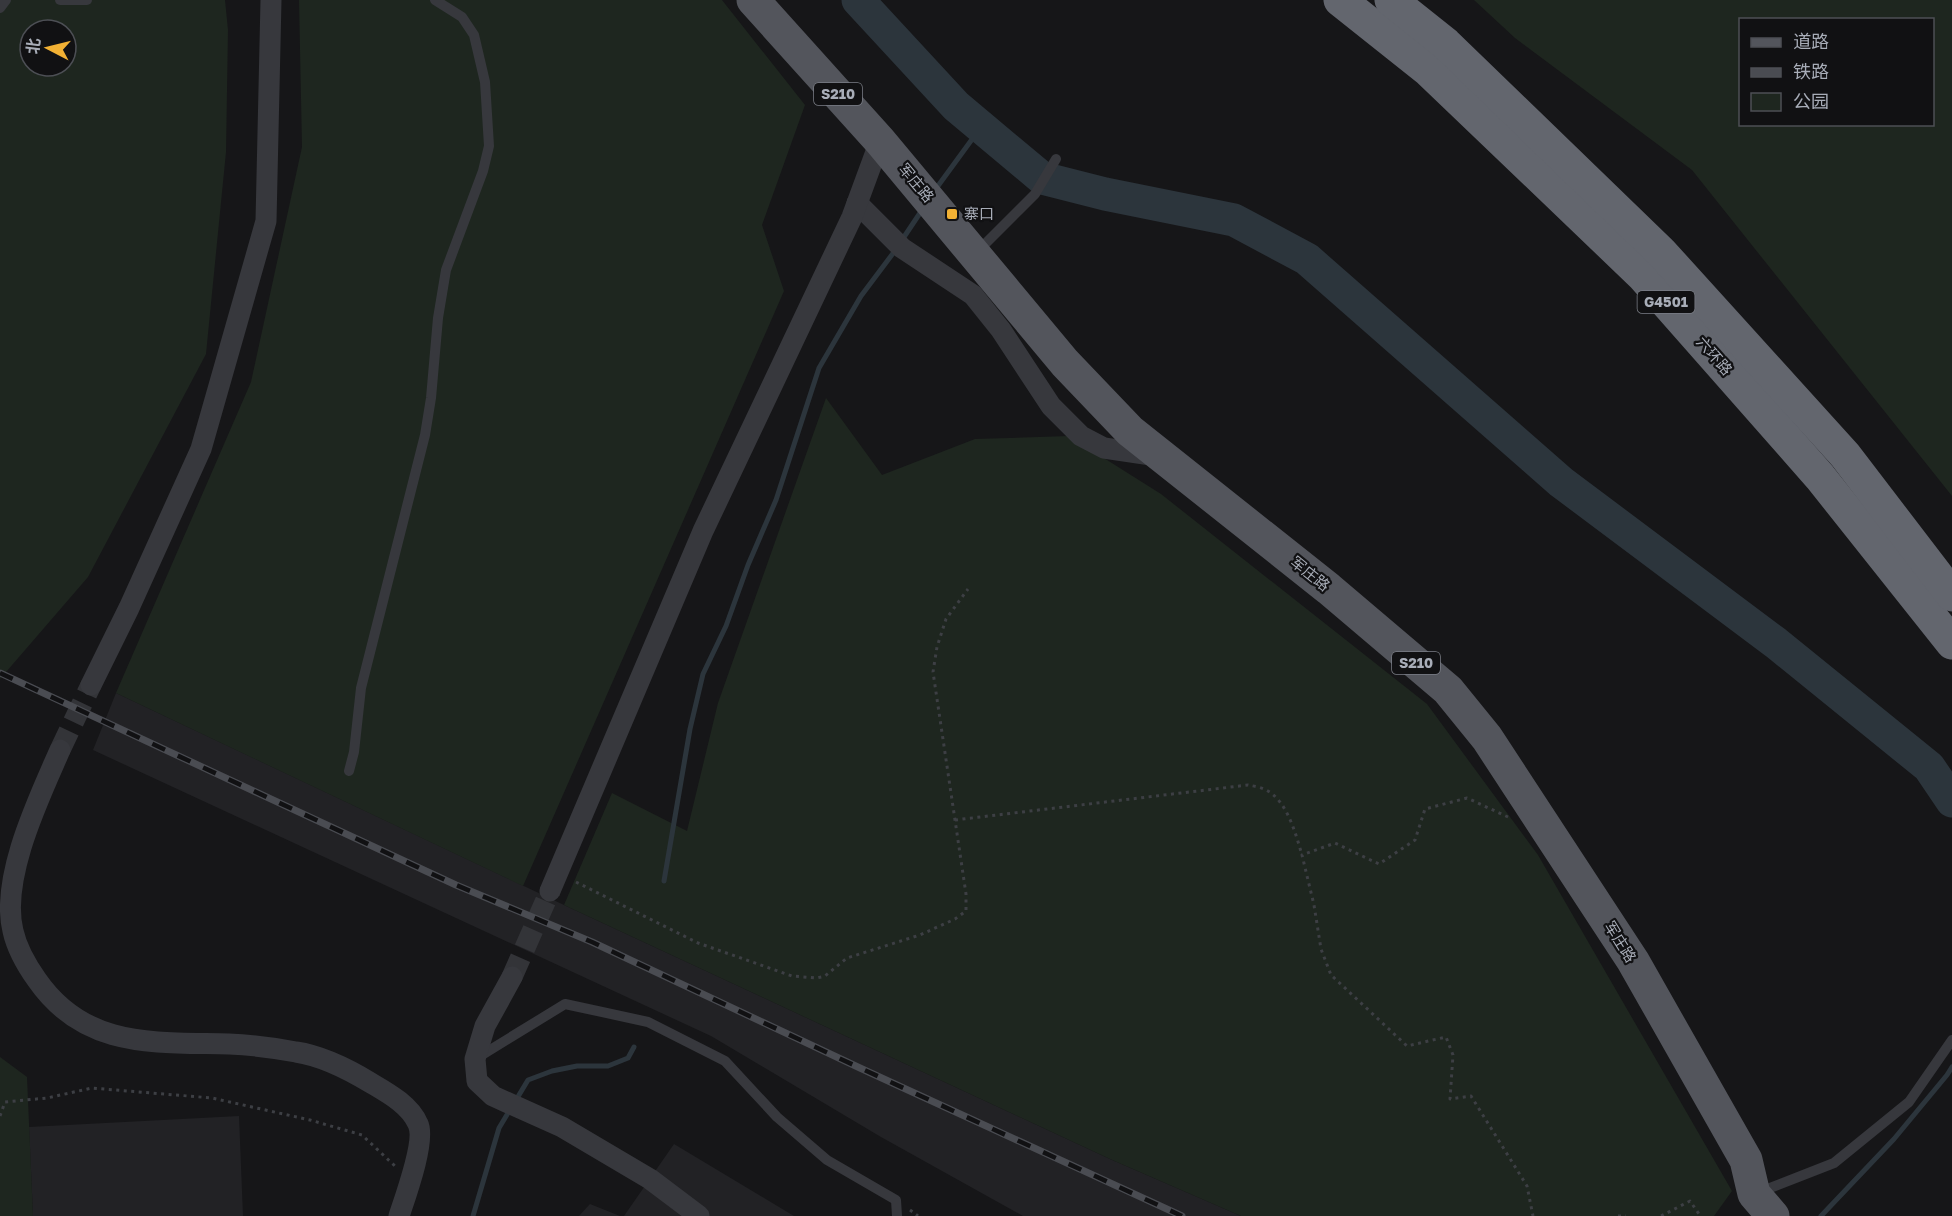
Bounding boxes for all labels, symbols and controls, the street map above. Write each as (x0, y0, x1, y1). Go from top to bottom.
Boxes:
north arrow (18, 18, 78, 78)
legend (1739, 18, 1934, 126)
text: 道路 (1793, 30, 1829, 52)
text: 北 (22, 37, 44, 55)
text: 铁路 (1793, 60, 1829, 82)
road number: S210 (814, 83, 862, 105)
text: 公园 (1793, 90, 1829, 112)
street label: 军庄路 (895, 159, 938, 205)
place label: 寨口 (964, 204, 994, 222)
marker: 寨口 (945, 207, 959, 221)
road number: G4501 (1638, 291, 1694, 313)
street label: 六环路 (1693, 332, 1736, 378)
street label: 军庄路 (1287, 552, 1334, 594)
road number: S210 (1392, 652, 1440, 674)
street label: 军庄路 (1601, 918, 1640, 965)

